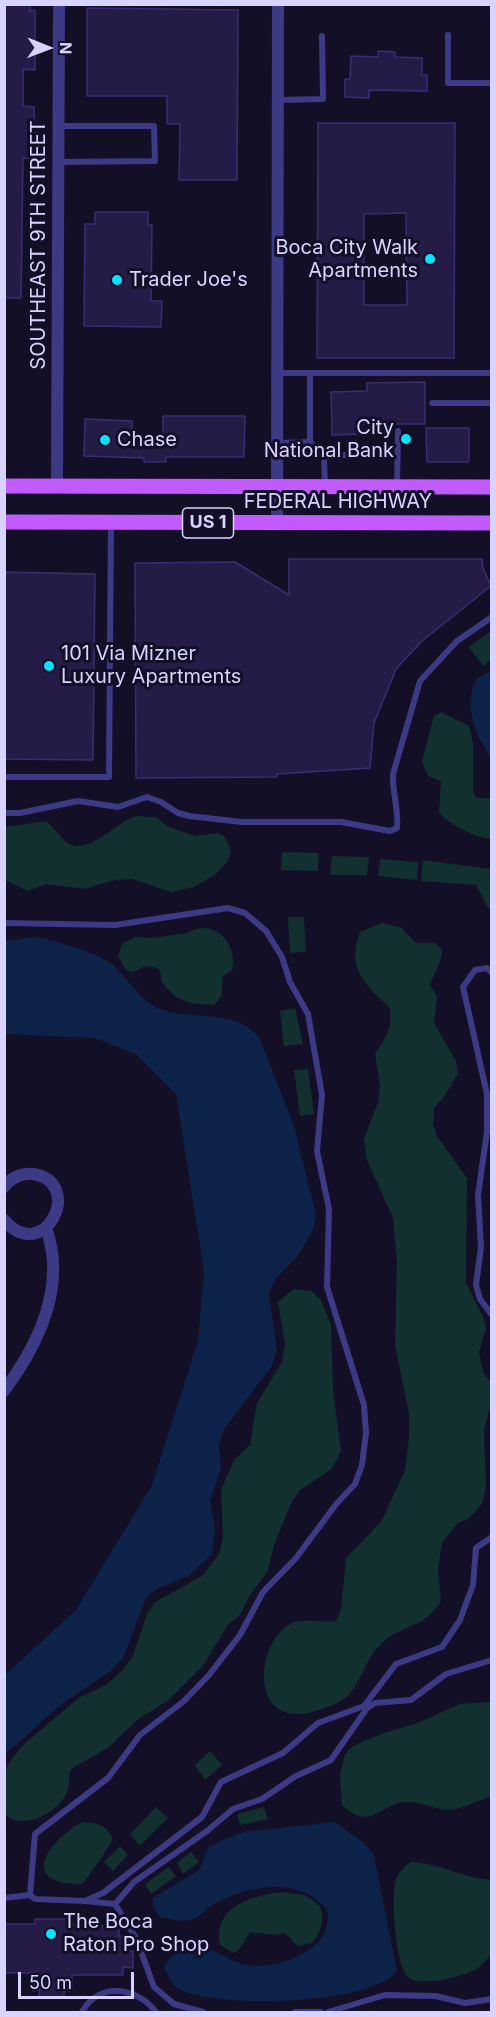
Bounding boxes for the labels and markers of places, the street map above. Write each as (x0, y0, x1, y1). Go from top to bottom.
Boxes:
place label: Boca City Walk Apartments (275, 236, 418, 283)
marker: Boca City Walk Apartments (423, 252, 437, 266)
place label: Trader Joe's (129, 268, 248, 292)
marker: Trader Joe's (110, 273, 124, 287)
place label: City National Bank (264, 416, 394, 463)
place label: Chase (117, 428, 177, 452)
marker: City National Bank (399, 432, 413, 446)
marker: Chase (98, 433, 112, 447)
place label: 101 Via Mizner Luxury Apartments (61, 642, 241, 689)
marker: 101 Via Mizner Luxury Apartments (42, 659, 56, 673)
place label: The Boca Raton Pro Shop (63, 1910, 209, 1957)
marker: The Boca Raton Pro Shop (44, 1927, 58, 1941)

